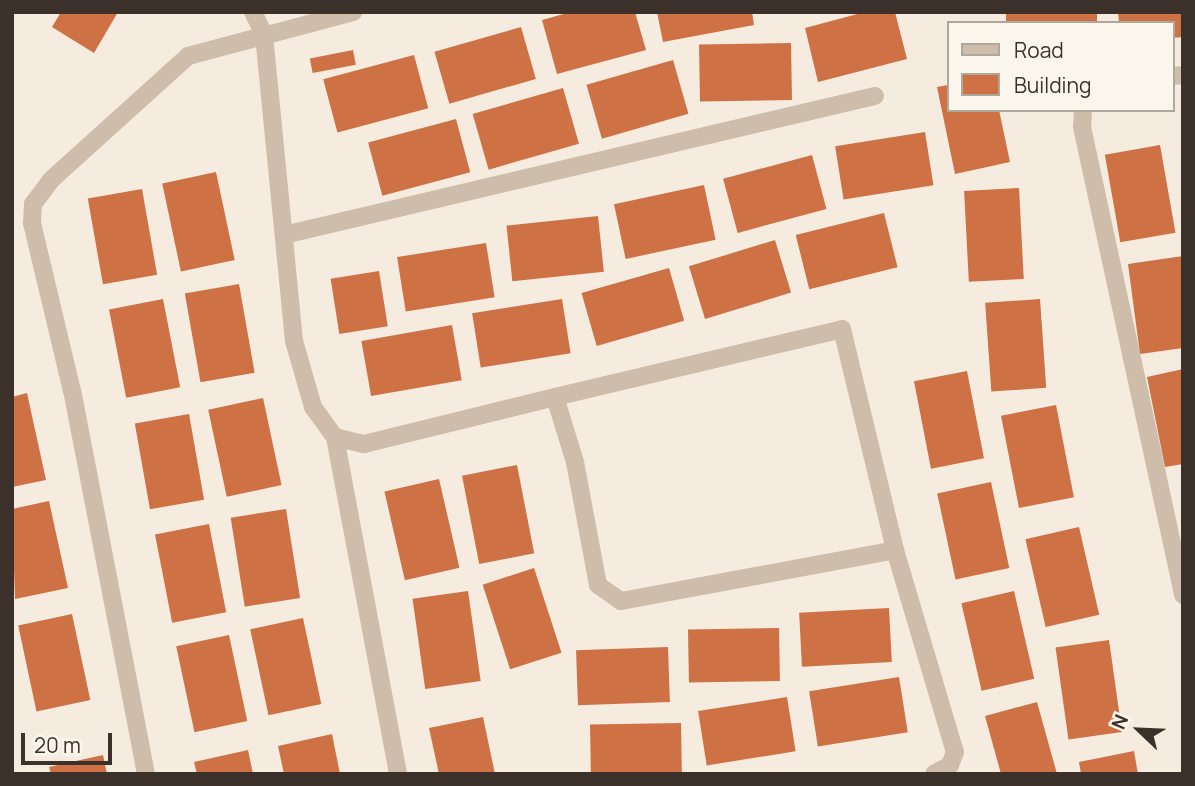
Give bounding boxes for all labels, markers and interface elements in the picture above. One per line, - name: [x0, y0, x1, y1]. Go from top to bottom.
- legend: [946, 21, 1174, 112]
- text: Road: [1014, 36, 1064, 64]
- text: Building: [1014, 71, 1091, 99]
- north arrow: [1104, 695, 1174, 765]
- text: N: [1105, 710, 1134, 733]
- scale bar: [24, 720, 116, 764]
- text: 20 m: [34, 731, 81, 759]

